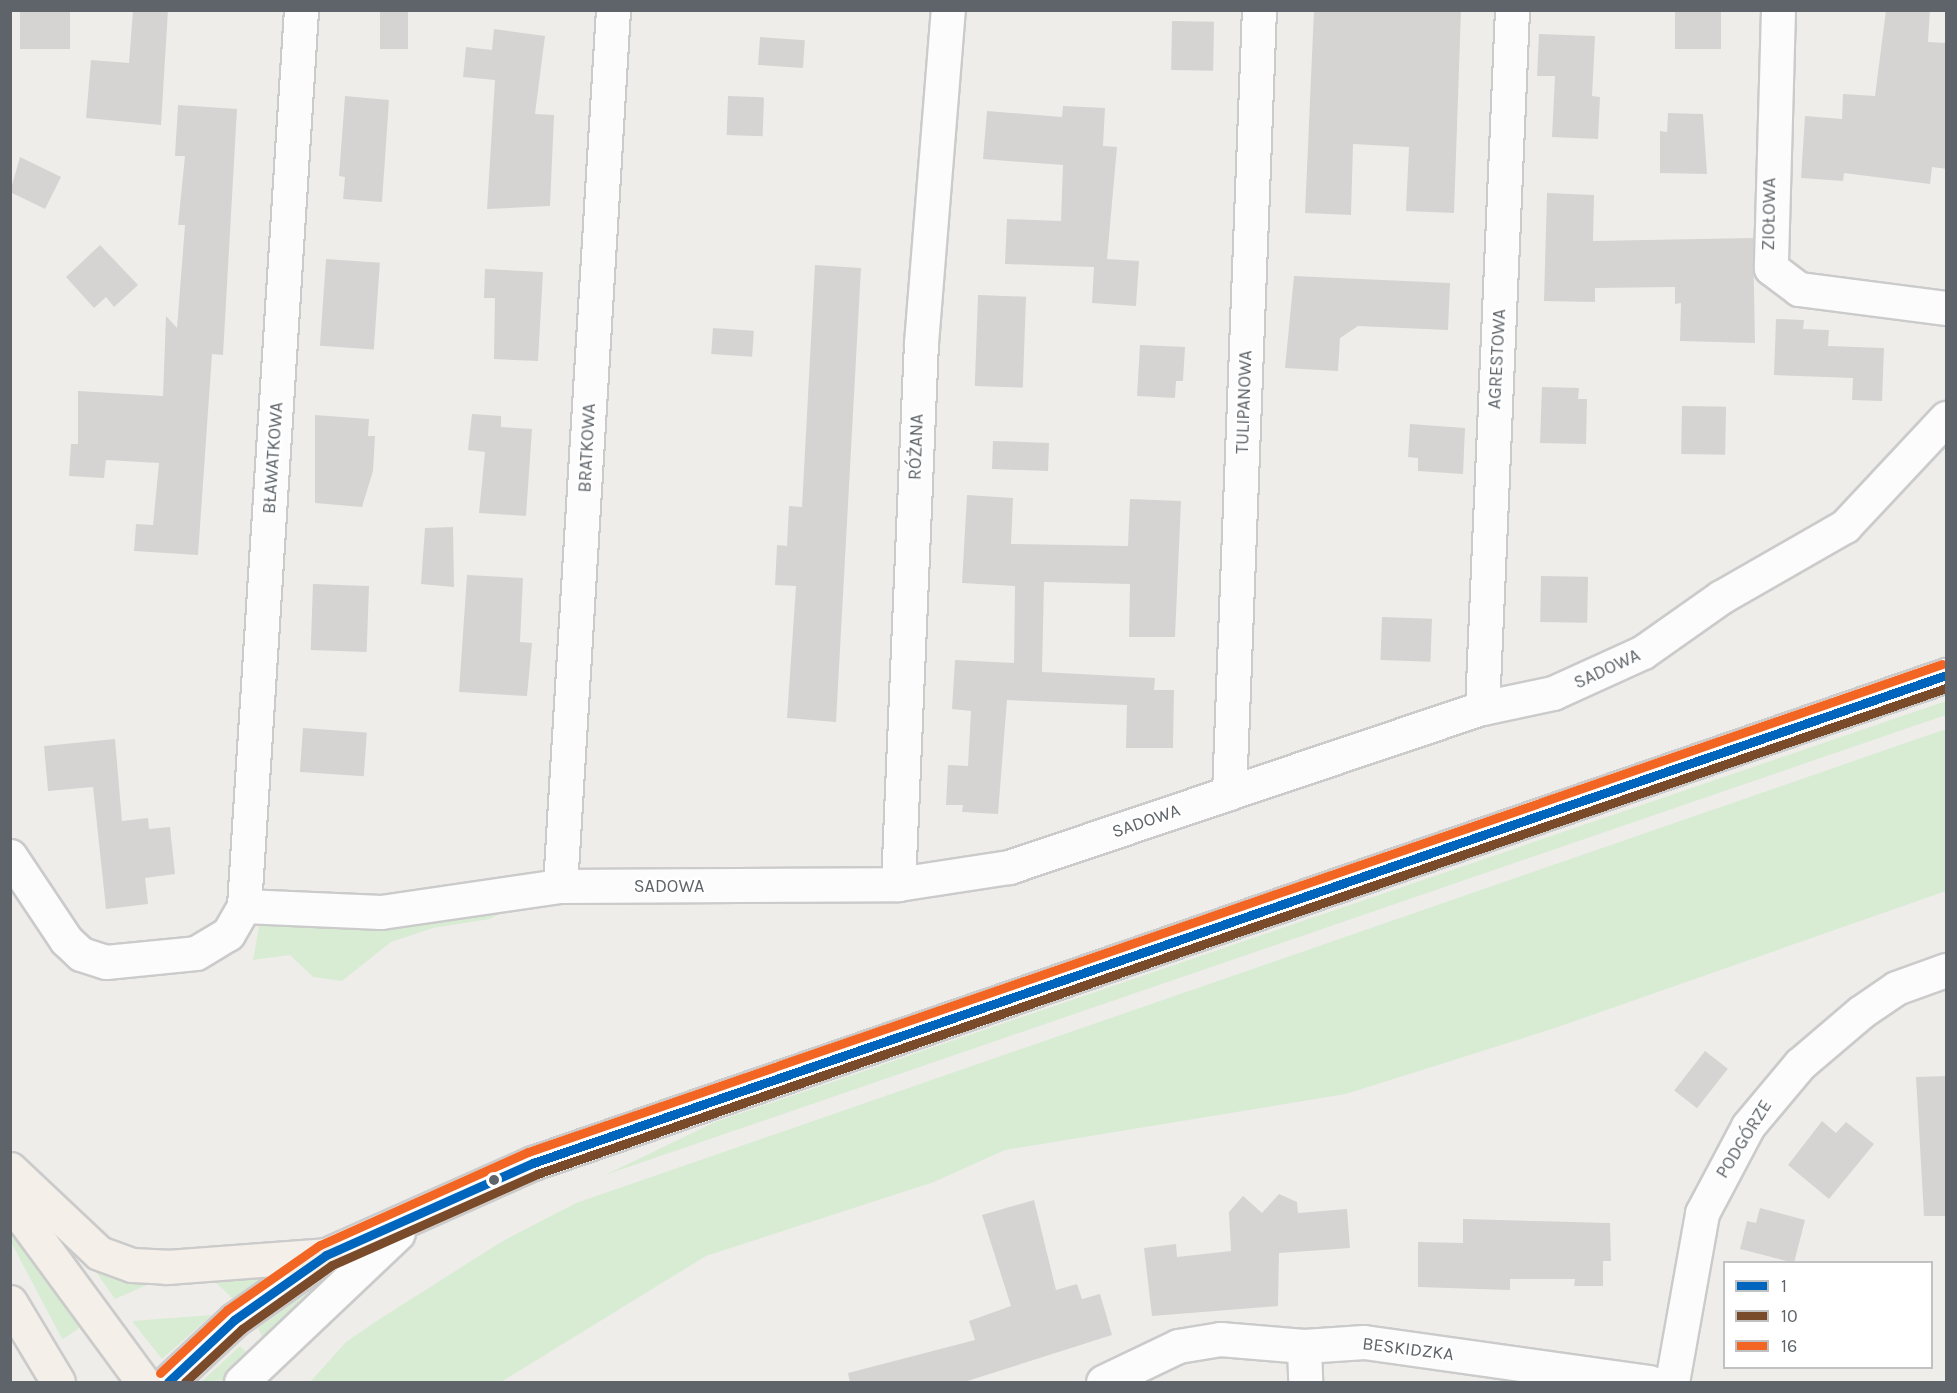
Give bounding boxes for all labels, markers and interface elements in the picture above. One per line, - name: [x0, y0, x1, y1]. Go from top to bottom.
- street label: ZIOŁOWA: [1758, 177, 1780, 251]
- street label: AGRESTOWA: [1484, 308, 1510, 410]
- street label: TULIPANOWA: [1231, 350, 1257, 454]
- street label: BŁAWATKOWA: [258, 401, 288, 515]
- street label: BRATKOWA: [574, 403, 600, 493]
- street label: RÓŻANA: [904, 414, 928, 480]
- street label: SADOWA: [1570, 644, 1644, 694]
- street label: SADOWA: [1109, 799, 1183, 843]
- street label: SADOWA: [634, 875, 704, 897]
- street label: PODGÓRZE: [1711, 1096, 1777, 1182]
- unlabelled marker: [488, 1174, 500, 1186]
- legend: [1723, 1261, 1933, 1369]
- text: 1: [1781, 1275, 1787, 1297]
- text: 10: [1781, 1305, 1798, 1327]
- street label: BESKIDZKA: [1361, 1333, 1455, 1365]
- text: 16: [1781, 1335, 1797, 1357]

